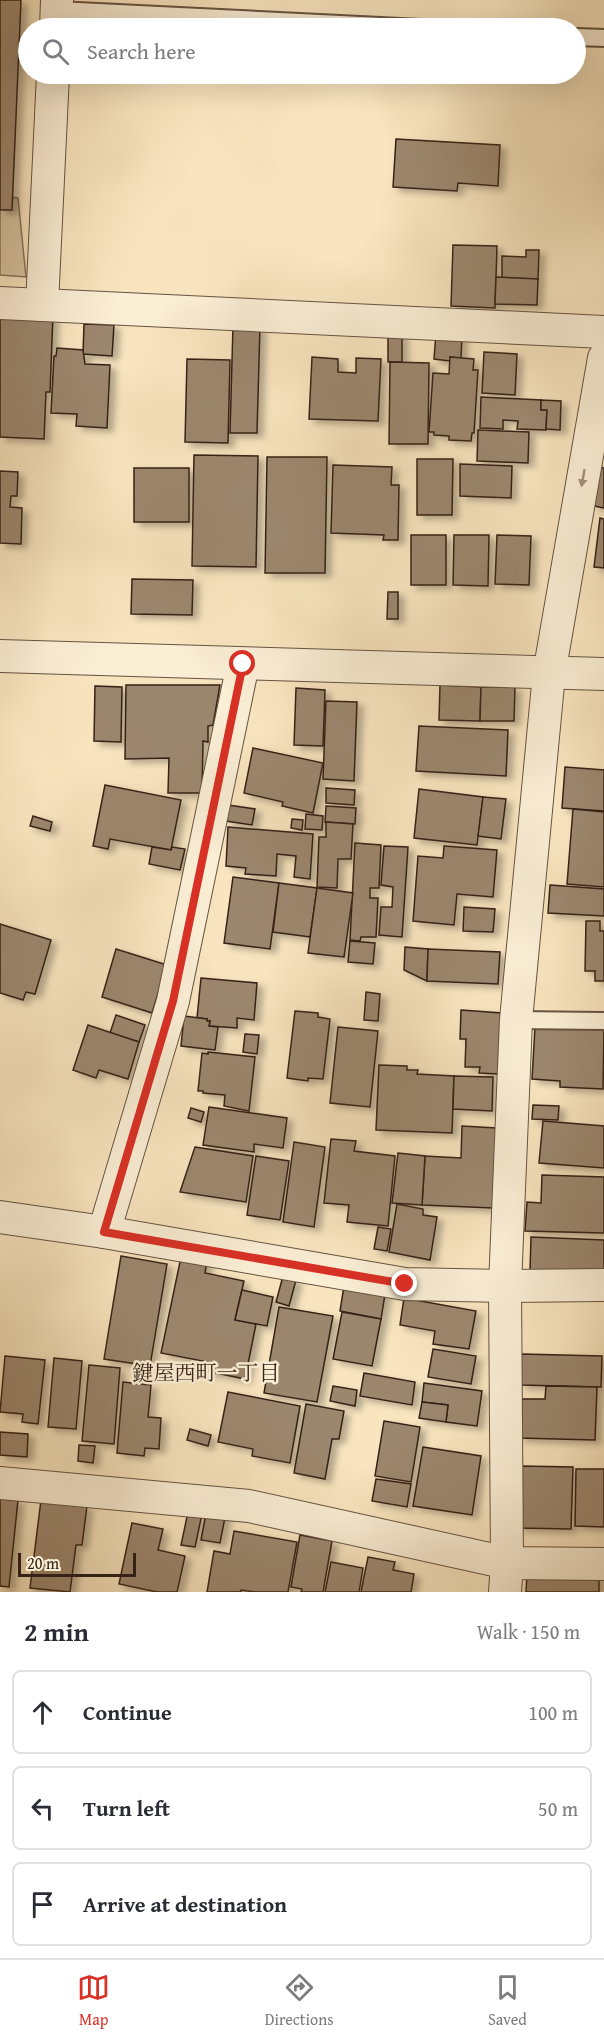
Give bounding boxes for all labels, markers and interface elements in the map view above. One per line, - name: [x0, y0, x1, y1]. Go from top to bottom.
- search box: [18, 18, 586, 84]
- icon: search: [39, 35, 72, 68]
- text: Search here: [87, 35, 196, 67]
- one-way arrow: [578, 468, 587, 487]
- route start: [229, 650, 255, 676]
- route end: [391, 1270, 417, 1296]
- district label: 鍵屋西町一丁目: [133, 1357, 280, 1388]
- scale bar: [18, 1550, 136, 1578]
- text: 20 m: [27, 1551, 59, 1575]
- text: 2 min: [24, 1612, 89, 1651]
- text: Walk · 150 m: [477, 1617, 580, 1646]
- icon: ahead: [26, 1696, 59, 1729]
- text: Continue: [83, 1696, 172, 1728]
- text: 100 m: [528, 1698, 578, 1727]
- icon: left: [26, 1792, 59, 1825]
- text: Turn left: [83, 1792, 170, 1824]
- text: 50 m: [538, 1794, 578, 1823]
- icon: arrive: [26, 1888, 59, 1921]
- text: Arrive at destination: [83, 1888, 287, 1920]
- tab: Map: [77, 1971, 110, 2031]
- tab: Directions: [265, 1971, 334, 2031]
- tab: Saved: [488, 1971, 527, 2031]

